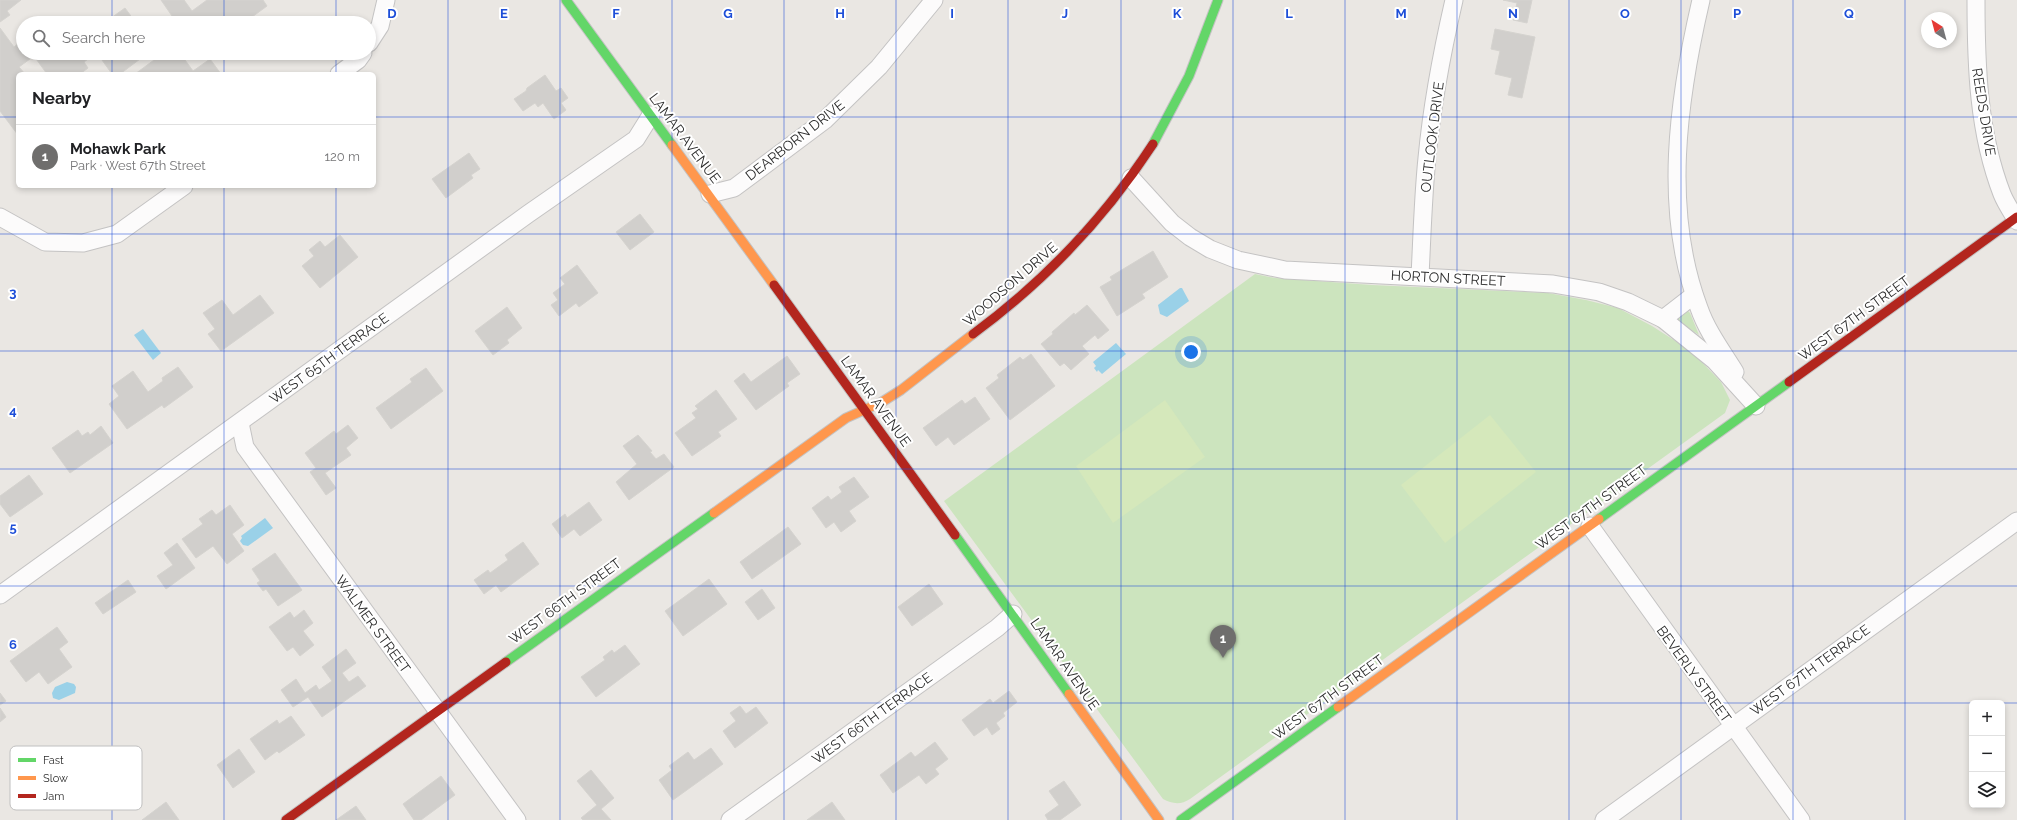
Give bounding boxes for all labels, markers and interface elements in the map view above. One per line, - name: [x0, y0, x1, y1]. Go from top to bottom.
- text: D: [387, 6, 397, 21]
- text: E: [500, 6, 508, 21]
- text: F: [612, 6, 620, 21]
- text: G: [723, 6, 733, 21]
- text: H: [835, 6, 845, 21]
- text: I: [950, 6, 954, 21]
- text: J: [1062, 6, 1068, 21]
- text: K: [1173, 6, 1182, 21]
- text: L: [1285, 6, 1293, 21]
- text: M: [1395, 6, 1407, 21]
- text: N: [1508, 6, 1518, 21]
- text: O: [1620, 6, 1630, 21]
- text: P: [1733, 6, 1741, 21]
- text: Q: [1844, 6, 1854, 21]
- north arrow: [1921, 12, 1957, 48]
- search box: [16, 16, 376, 60]
- icon: search: [30, 27, 52, 49]
- text: Search here: [62, 29, 145, 47]
- street label: REEDS DRIVE: [1969, 67, 1999, 157]
- street label: OUTLOOK DRIVE: [1417, 81, 1447, 193]
- text: Nearby: [32, 88, 91, 108]
- street label: LAMAR AVENUE: [646, 90, 724, 186]
- street label: DEARBORN DRIVE: [742, 96, 848, 184]
- text: Mohawk Park: [70, 140, 166, 158]
- text: 1: [42, 149, 48, 164]
- text: 120 m: [324, 149, 360, 164]
- text: Park · West 67th Street: [70, 158, 206, 173]
- street label: WOODSON DRIVE: [960, 239, 1060, 329]
- street label: HORTON STREET: [1390, 267, 1506, 289]
- street label: WEST 67TH STREET: [1795, 272, 1913, 364]
- text: 3: [9, 285, 17, 300]
- street label: WEST 65TH TERRACE: [266, 309, 392, 407]
- your location: [1181, 342, 1201, 362]
- street label: LAMAR AVENUE: [838, 353, 914, 449]
- text: 4: [9, 403, 17, 418]
- street label: WEST 67TH STREET: [1532, 461, 1650, 553]
- text: 5: [9, 520, 17, 535]
- street label: WEST 66TH STREET: [506, 555, 624, 647]
- street label: WALMER STREET: [332, 572, 414, 676]
- street label: LAMAR AVENUE: [1027, 615, 1103, 713]
- street label: WEST 67TH TERRACE: [1747, 621, 1873, 719]
- street label: BEVERLY STREET: [1654, 623, 1735, 726]
- pin: 1: [1210, 625, 1236, 658]
- text: 6: [9, 637, 17, 652]
- street label: WEST 67TH STREET: [1269, 651, 1387, 743]
- street label: WEST 66TH TERRACE: [809, 669, 935, 767]
- map controls: [1969, 700, 2005, 808]
- button: +: [1969, 700, 2005, 736]
- button: −: [1969, 736, 2005, 772]
- legend: [10, 746, 142, 810]
- text: Fast: [43, 754, 64, 767]
- text: Slow: [43, 772, 68, 785]
- button: layers: [1969, 772, 2005, 808]
- text: Jam: [43, 790, 64, 803]

